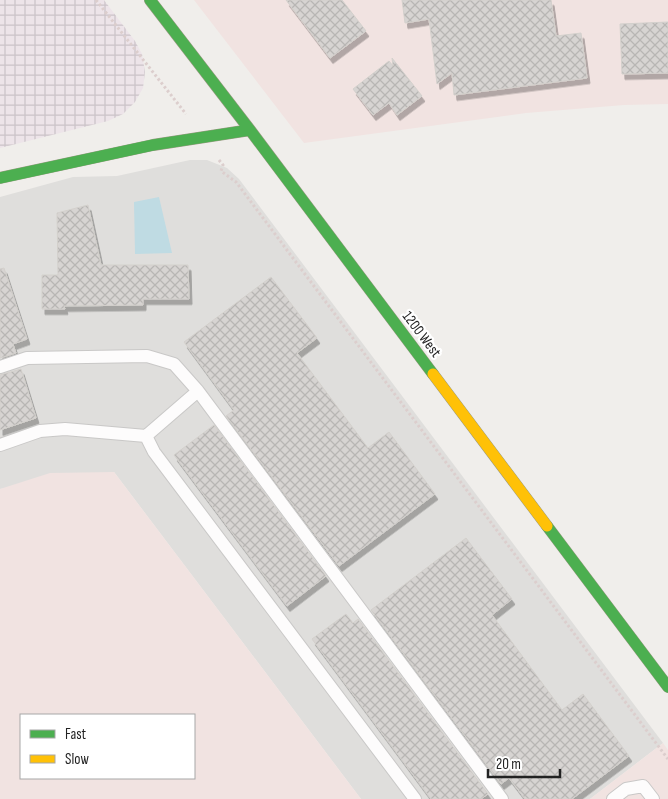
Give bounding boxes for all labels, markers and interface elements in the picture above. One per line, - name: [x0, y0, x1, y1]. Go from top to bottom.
- street label: 1200 West: [398, 307, 445, 361]
- legend: [20, 714, 195, 779]
- text: Fast: [65, 725, 87, 744]
- scale bar: [488, 746, 560, 778]
- text: Slow: [65, 750, 89, 769]
- text: 20 m: [496, 755, 521, 774]

